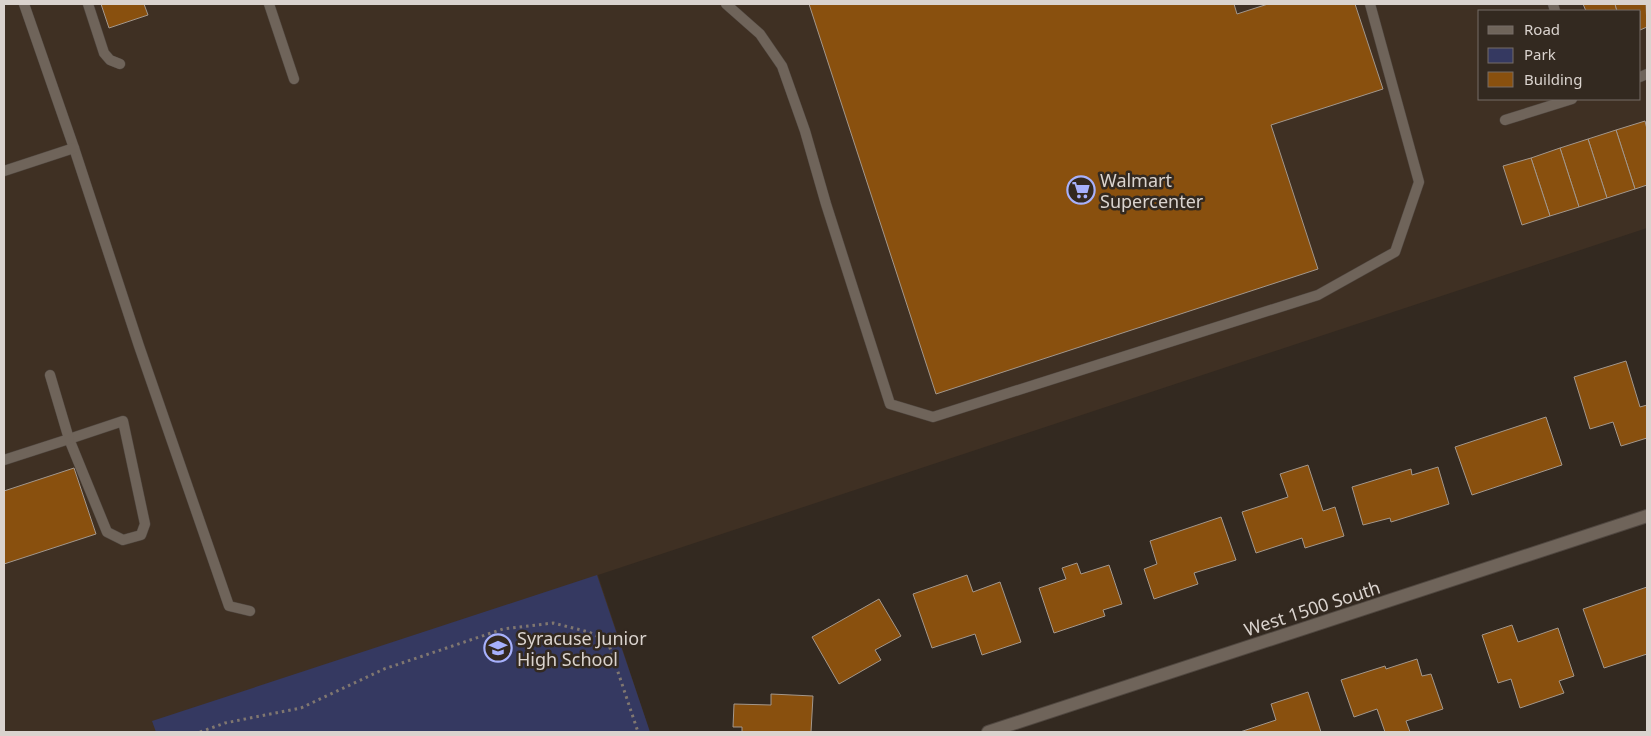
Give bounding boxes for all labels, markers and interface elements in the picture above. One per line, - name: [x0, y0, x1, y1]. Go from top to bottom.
- legend: [1478, 10, 1641, 100]
- text: Road: [1524, 19, 1560, 39]
- text: Park: [1524, 44, 1556, 64]
- text: Building: [1524, 69, 1582, 89]
- place label: Walmart Supercenter: [1100, 168, 1204, 213]
- supermarket icon: Walmart Supercenter: [1066, 175, 1096, 205]
- street label: West 1500 South: [1241, 575, 1383, 641]
- place label: Syracuse Junior High School: [517, 626, 647, 671]
- school or university icon: Syracuse Junior High School: [483, 633, 513, 663]

